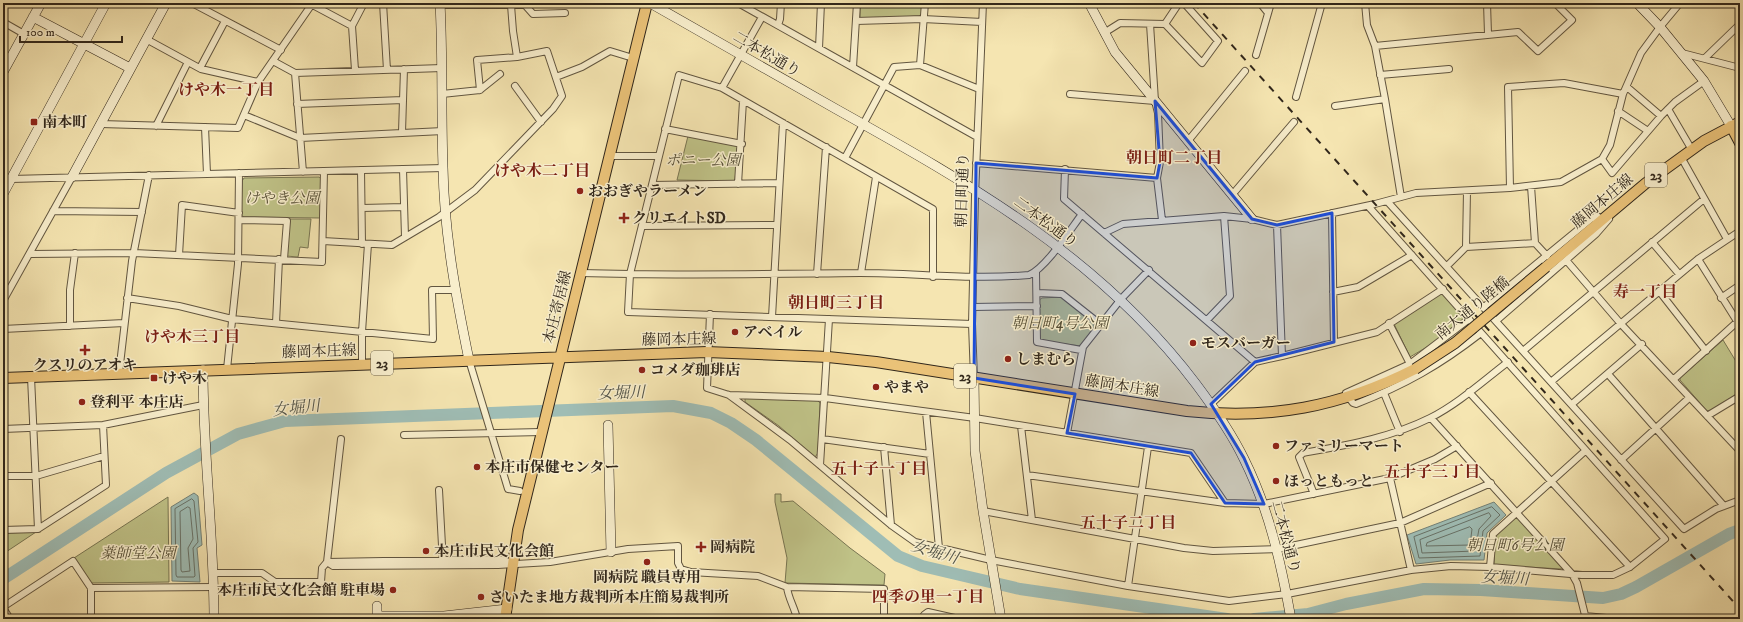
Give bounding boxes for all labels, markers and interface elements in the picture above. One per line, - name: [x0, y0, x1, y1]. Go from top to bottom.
- scale bar: [20, 18, 122, 44]
- text: 100 m: [26, 25, 55, 40]
- street label: 二本松通り: [730, 27, 804, 81]
- district label: けや木一丁目: [178, 80, 274, 100]
- place label: 南本町: [42, 113, 87, 132]
- marker: 南本町: [29, 117, 39, 127]
- district label: 朝日町二丁目: [1126, 148, 1222, 168]
- park label: ポニー公園: [665, 151, 743, 170]
- street label: 朝日町通り: [952, 152, 973, 228]
- district label: けや木二丁目: [494, 161, 590, 181]
- road number: 23: [1645, 163, 1667, 187]
- street label: 藤岡本庄線: [1567, 170, 1637, 233]
- place label: おおぎやラーメン: [588, 182, 707, 201]
- marker: おおぎやラーメン: [575, 186, 585, 196]
- park label: けやき公園: [244, 189, 322, 208]
- street label: 二本松通り: [1010, 193, 1082, 252]
- place label: クリエイトSD: [632, 209, 726, 228]
- marker: クリエイトSD: [619, 213, 629, 223]
- street label: 本庄寄居線: [539, 268, 576, 346]
- street label: 南大通り陸橋: [1431, 273, 1513, 344]
- district label: 寿一丁目: [1613, 282, 1677, 302]
- district label: 朝日町三丁目: [788, 293, 884, 313]
- park label: 朝日町4号公園: [1011, 314, 1112, 333]
- place label: アベイル: [743, 323, 802, 342]
- district label: けや木三丁目: [144, 327, 240, 347]
- marker: アベイル: [730, 327, 740, 337]
- street label: 藤岡本庄線: [641, 329, 717, 350]
- place label: モスバーガー: [1201, 334, 1291, 353]
- marker: モスバーガー: [1188, 338, 1198, 348]
- street label: 藤岡本庄線: [281, 341, 357, 362]
- marker: クスリのアオキ: [80, 345, 90, 355]
- place label: しまむら: [1016, 350, 1076, 369]
- road number: 23: [371, 351, 393, 375]
- marker: しまむら: [1003, 354, 1013, 364]
- place label: クスリのアオキ: [33, 356, 137, 375]
- place label: コメダ珈琲店: [650, 361, 740, 380]
- road number: 23: [954, 364, 976, 388]
- marker: コメダ珈琲店: [637, 365, 647, 375]
- place label: けや木: [162, 369, 207, 388]
- street label: 藤岡本庄線: [1083, 371, 1160, 402]
- marker: けや木: [149, 373, 159, 383]
- place label: やまや: [884, 378, 929, 397]
- water label: 女堀川: [597, 382, 647, 404]
- marker: やまや: [871, 382, 881, 392]
- place label: 登利平 本庄店: [90, 393, 183, 412]
- water label: 女堀川: [271, 395, 323, 420]
- marker: 登利平 本庄店: [77, 397, 87, 407]
- place label: ファミリーマート: [1284, 437, 1404, 456]
- marker: ファミリーマート: [1271, 441, 1281, 451]
- place label: 本庄市保健センター: [485, 458, 619, 477]
- district label: 五十子一丁目: [831, 459, 927, 479]
- marker: 本庄市保健センター: [472, 462, 482, 472]
- district label: 五十子三丁目: [1384, 462, 1480, 482]
- place label: ほっともっと: [1284, 472, 1374, 491]
- marker: ほっともっと: [1271, 476, 1281, 486]
- street label: 二本松通り: [1267, 498, 1304, 576]
- district label: 五十子二丁目: [1080, 513, 1176, 533]
- water label: 女堀川: [909, 535, 962, 569]
- park label: 朝日町6号公園: [1466, 536, 1567, 555]
- place label: 岡病院: [710, 538, 755, 557]
- marker: 岡病院: [695, 541, 707, 553]
- place label: 本庄市民文化会館: [434, 542, 554, 561]
- park label: 薬師堂公園: [100, 544, 178, 563]
- marker: 本庄市民文化会館: [421, 546, 431, 556]
- marker: 岡病院 職員専用: [642, 557, 652, 567]
- water label: 女堀川: [1480, 567, 1531, 589]
- place label: 岡病院 職員専用: [593, 568, 701, 587]
- place label: 本庄市民文化会館 駐車場: [217, 581, 385, 600]
- marker: 本庄市民文化会館 駐車場: [388, 585, 398, 595]
- district label: 四季の里一丁目: [872, 587, 984, 607]
- place label: さいたま地方裁判所本庄簡易裁判所: [489, 588, 729, 607]
- marker: さいたま地方裁判所本庄簡易裁判所: [476, 592, 486, 602]

